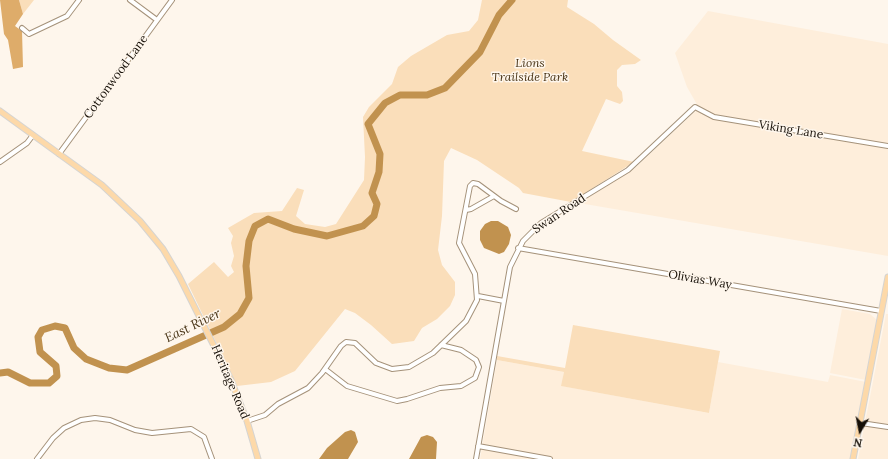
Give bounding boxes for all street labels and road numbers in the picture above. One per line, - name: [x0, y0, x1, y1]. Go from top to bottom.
- street label: Cottonwood Lane: [81, 32, 151, 122]
- street label: Viking Lane: [758, 118, 824, 142]
- street label: Swan Road: [530, 191, 588, 237]
- street label: Olivias Way: [667, 267, 733, 293]
- street label: Heritage Road: [208, 343, 252, 421]

